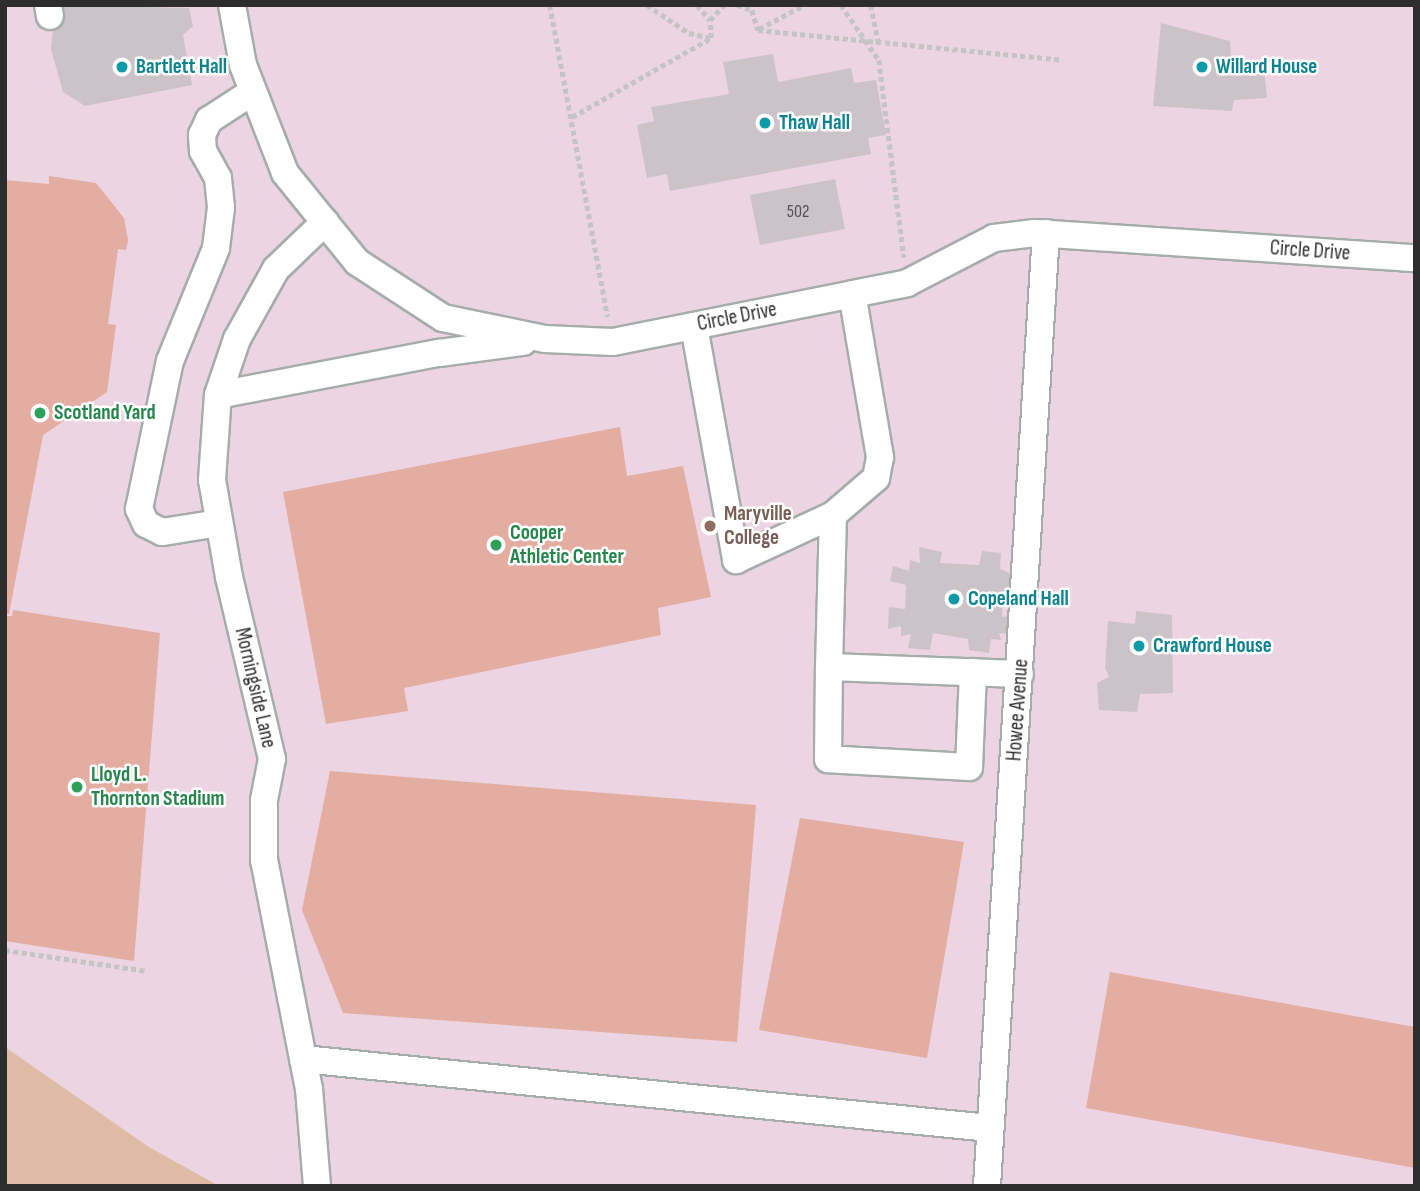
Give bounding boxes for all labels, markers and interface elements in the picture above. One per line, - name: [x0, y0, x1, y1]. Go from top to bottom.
- place label: Bartlett Hall: [136, 54, 227, 80]
- place label: Willard House: [1216, 54, 1317, 80]
- marker: Bartlett Hall: [114, 59, 130, 75]
- marker: Willard House: [1194, 59, 1210, 75]
- place label: Thaw Hall: [779, 110, 850, 136]
- marker: Thaw Hall: [757, 115, 773, 131]
- house number: 502: [787, 201, 809, 223]
- street label: Circle Drive: [1269, 236, 1351, 266]
- street label: Circle Drive: [695, 297, 779, 337]
- place label: Scotland Yard: [54, 400, 156, 426]
- marker: Scotland Yard: [32, 405, 48, 421]
- place label: Maryville College: [724, 501, 792, 551]
- marker: Maryville College: [702, 518, 718, 534]
- place label: Cooper Athletic Center: [510, 520, 624, 570]
- marker: Cooper Athletic Center: [488, 537, 504, 553]
- place label: Copeland Hall: [968, 586, 1069, 612]
- marker: Copeland Hall: [946, 591, 962, 607]
- street label: Morningside Lane: [229, 625, 281, 751]
- place label: Crawford House: [1153, 633, 1272, 659]
- marker: Crawford House: [1131, 638, 1147, 654]
- street label: Howee Avenue: [1002, 658, 1034, 762]
- place label: Lloyd L. Thornton Stadium: [91, 762, 225, 812]
- marker: Lloyd L. Thornton Stadium: [69, 779, 85, 795]

